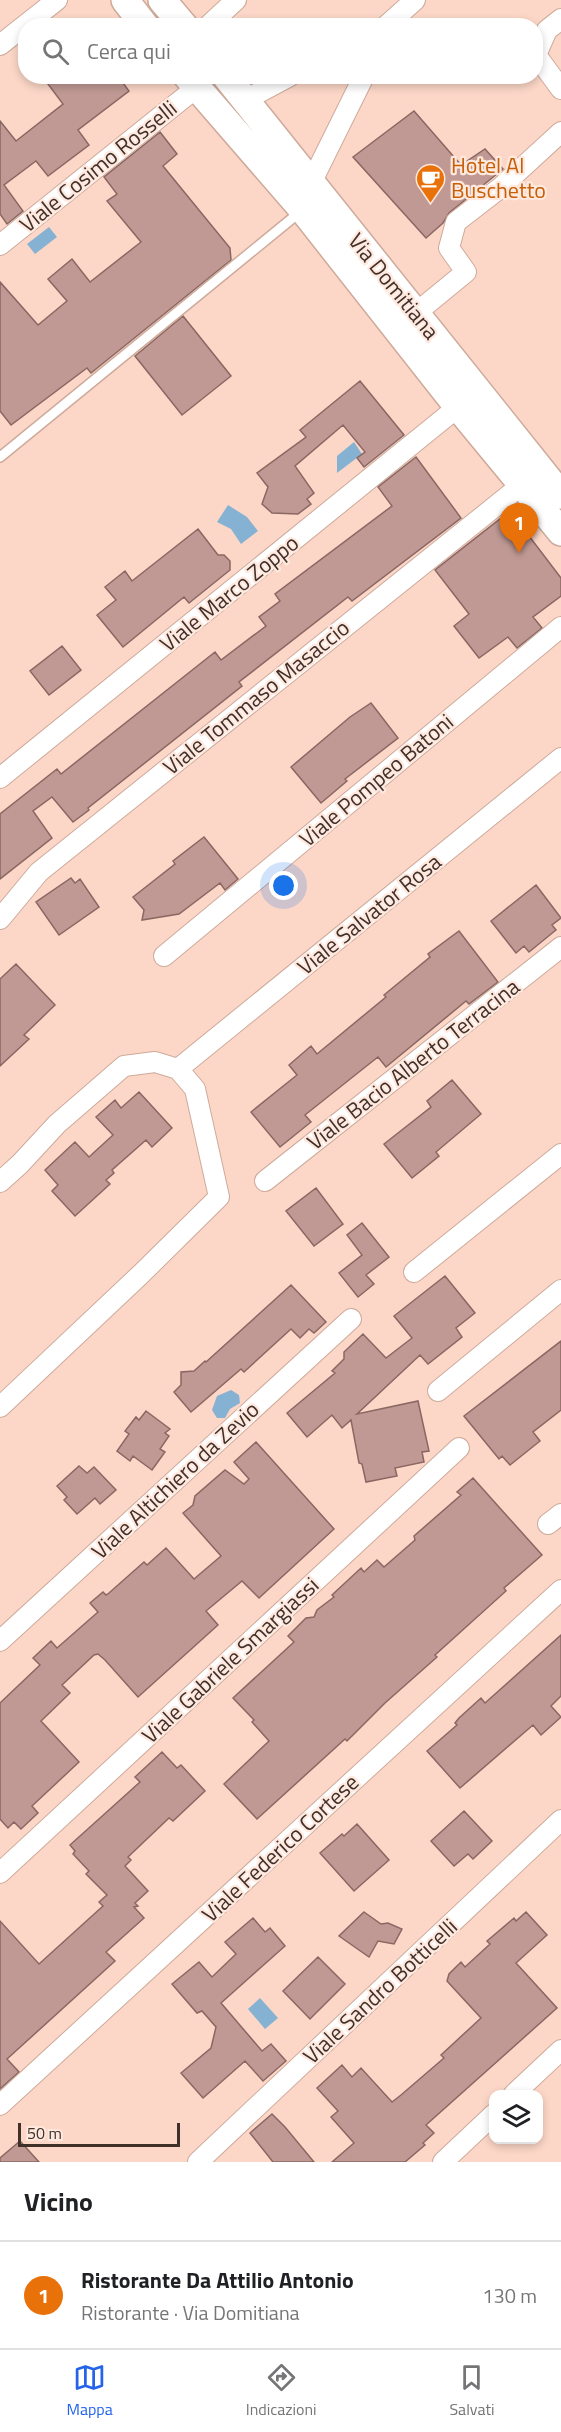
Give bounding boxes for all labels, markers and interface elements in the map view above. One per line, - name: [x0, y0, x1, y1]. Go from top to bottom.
- search box: [18, 18, 543, 84]
- text: Cerca qui: [87, 34, 171, 68]
- icon: search: [39, 35, 72, 68]
- street label: Viale Cosimo Rosselli: [12, 92, 184, 240]
- place label: Hotel Al Buschetto: [451, 148, 546, 207]
- cafe icon: Hotel Al Buschetto: [414, 162, 446, 204]
- street label: Via Domitiana: [340, 225, 448, 347]
- pin: 1: [500, 504, 538, 553]
- street label: Viale Marco Zoppo: [152, 526, 306, 660]
- street label: Viale Tommaso Masaccio: [155, 611, 357, 783]
- street label: Viale Pompeo Batoni: [291, 705, 461, 855]
- street label: Viale Salvator Rosa: [289, 845, 449, 983]
- your location: [269, 871, 298, 900]
- street label: Viale Bacio Alberto Terracina: [299, 970, 527, 1158]
- street label: Viale Altichiero da Zevio: [83, 1393, 267, 1567]
- street label: Viale Gabriele Smargiassi: [134, 1569, 326, 1751]
- street label: Viale Federico Cortese: [194, 1766, 366, 1930]
- street label: Viale Sandro Botticelli: [295, 1910, 465, 2072]
- map controls: [489, 2090, 543, 2144]
- button: layers: [489, 2090, 543, 2144]
- scale bar: [18, 2120, 180, 2148]
- text: 50 m: [27, 2121, 62, 2145]
- text: Vicino: [24, 2182, 93, 2221]
- text: Ristorante Da Attilio Antonio: [81, 2263, 354, 2297]
- text: 1: [38, 2280, 49, 2311]
- text: 130 m: [482, 2280, 537, 2311]
- text: Ristorante · Via Domitiana: [81, 2297, 300, 2328]
- tab: Mappa: [66, 2361, 113, 2421]
- tab: Indicazioni: [246, 2361, 317, 2421]
- tab: Salvati: [449, 2361, 495, 2421]

